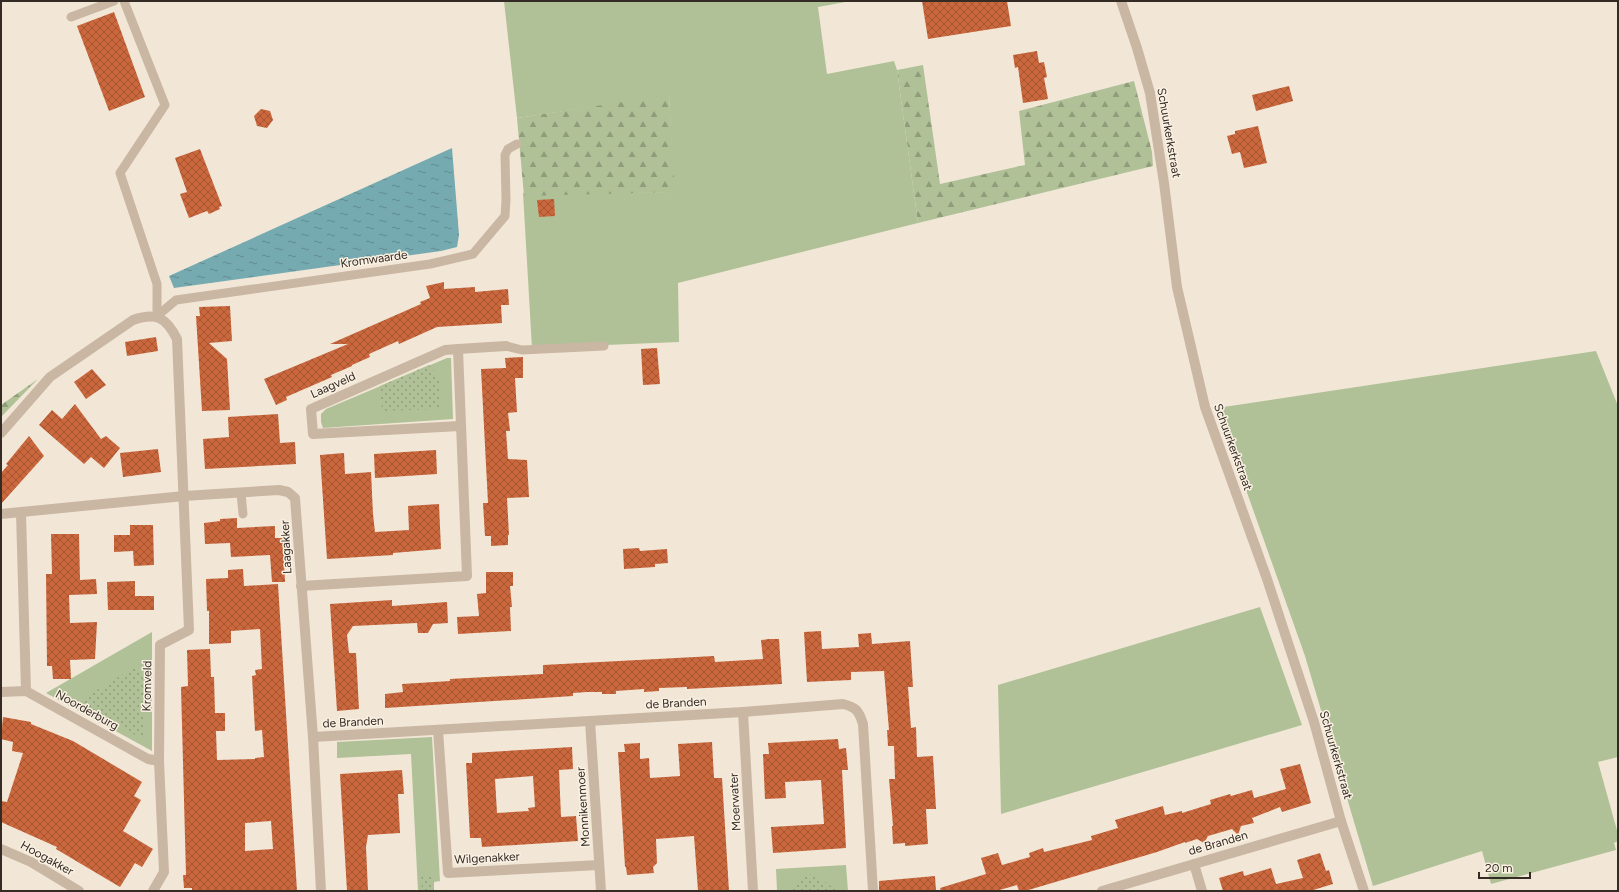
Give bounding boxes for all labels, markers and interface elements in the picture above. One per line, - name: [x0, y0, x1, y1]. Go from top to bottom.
- street label: Schuurkerkstraat: [1154, 87, 1184, 180]
- street label: Kromwaarde: [340, 247, 409, 271]
- street label: Laagveld: [308, 369, 358, 401]
- street label: Schuurkerkstraat: [1211, 402, 1255, 493]
- street label: Laagakker: [278, 520, 294, 574]
- street label: Kromveld: [140, 660, 154, 712]
- street label: Noorderburg: [53, 687, 121, 733]
- street label: de Branden: [645, 694, 707, 712]
- street label: Schuurkerkstraat: [1317, 709, 1355, 801]
- street label: de Branden: [322, 713, 384, 731]
- street label: Monnikenmoer: [573, 767, 593, 847]
- street label: Moerwater: [726, 773, 744, 831]
- street label: de Branden: [1187, 828, 1250, 858]
- street label: Hoogakker: [18, 838, 76, 878]
- street label: Wilgenakker: [454, 849, 520, 867]
- scale bar: [1479, 854, 1530, 880]
- text: 20 m: [1485, 861, 1513, 875]

